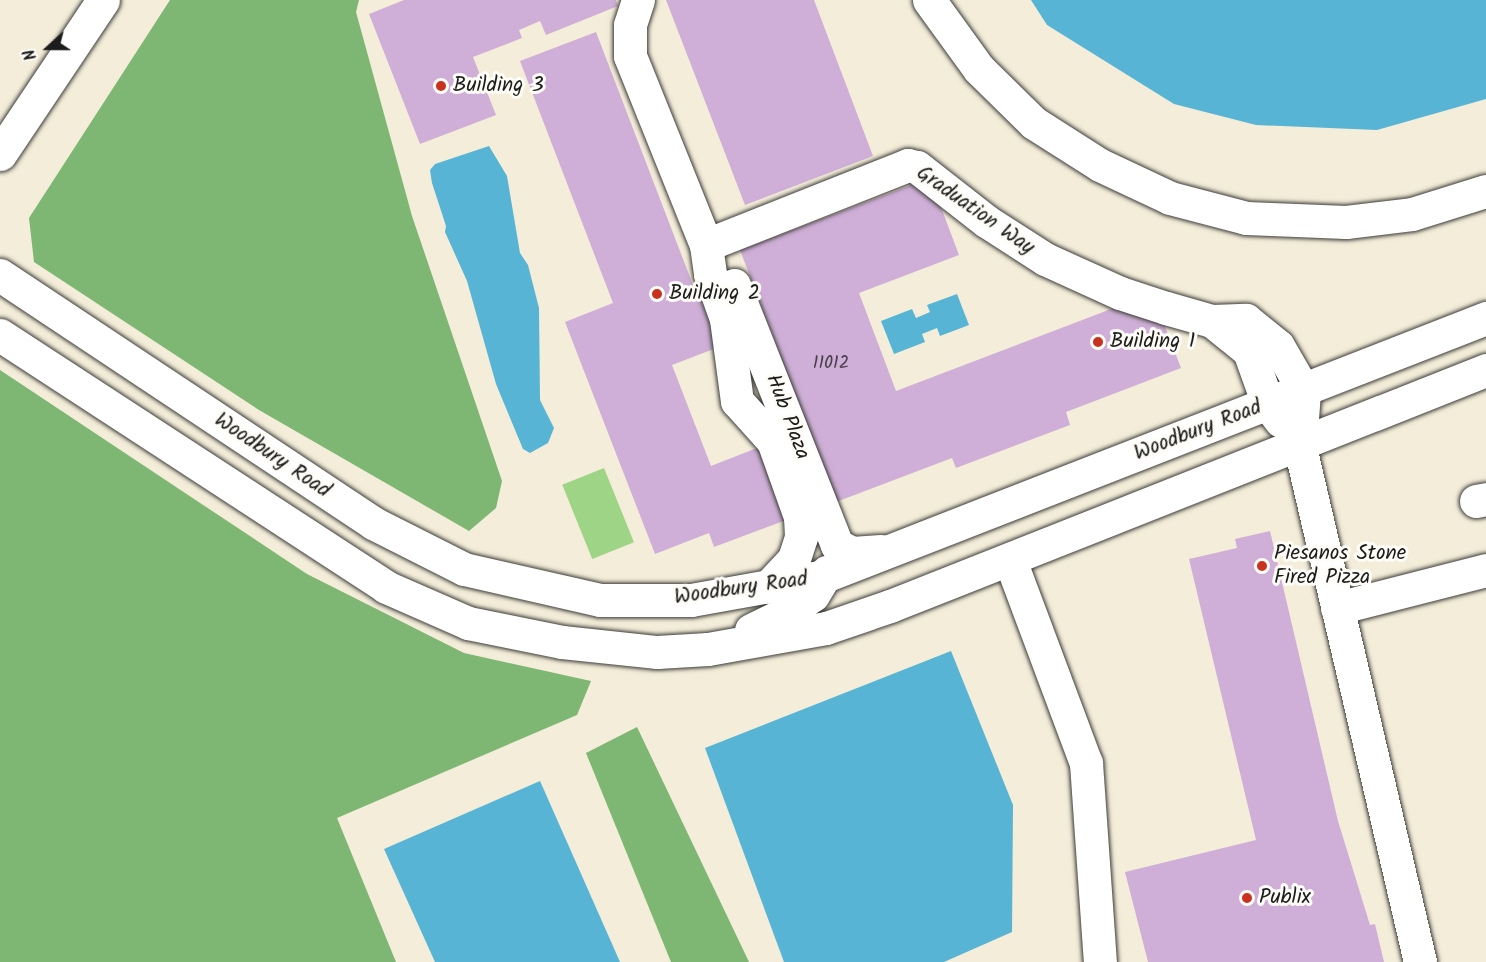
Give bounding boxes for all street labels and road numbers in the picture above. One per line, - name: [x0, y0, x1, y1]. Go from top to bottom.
- street label: Graduation Way: [911, 161, 1039, 261]
- street label: Hub Plaza: [759, 371, 815, 463]
- street label: Woodbury Road: [1131, 395, 1265, 467]
- street label: Woodbury Road: [209, 408, 335, 504]
- street label: Woodbury Road: [673, 567, 809, 611]

